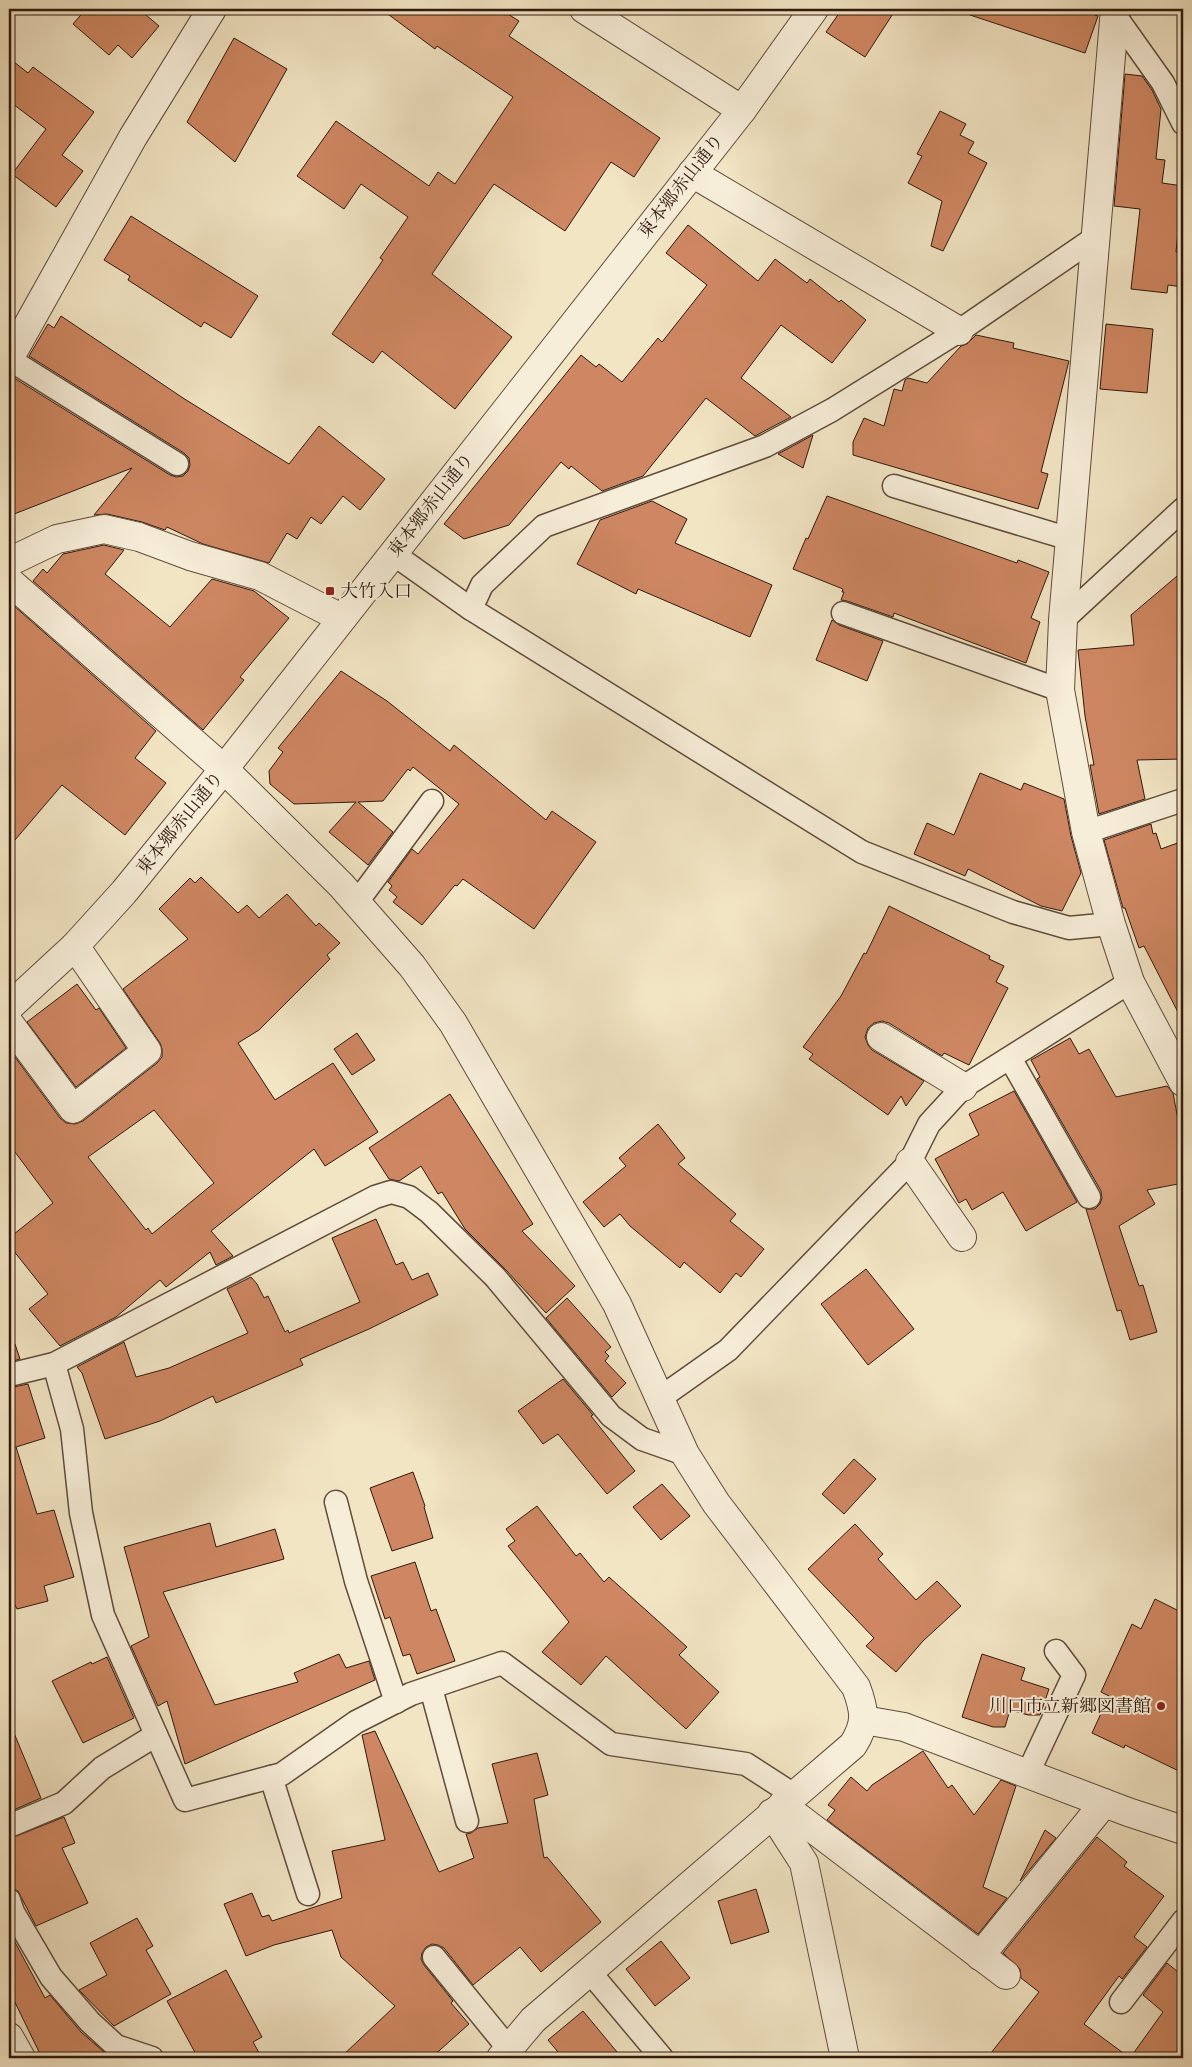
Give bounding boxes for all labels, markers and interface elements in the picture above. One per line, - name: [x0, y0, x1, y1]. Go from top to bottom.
- street label: 東本郷赤山通り: [632, 129, 730, 243]
- street label: 東本郷赤山通り: [382, 448, 480, 562]
- place label: 大竹入口: [340, 579, 412, 604]
- marker: 大竹入口: [324, 585, 336, 597]
- street label: 東本郷赤山通り: [131, 766, 229, 880]
- place label: 川口市立新郷図書館: [989, 1694, 1151, 1719]
- marker: 川口市立新郷図書館: [1155, 1700, 1167, 1712]

